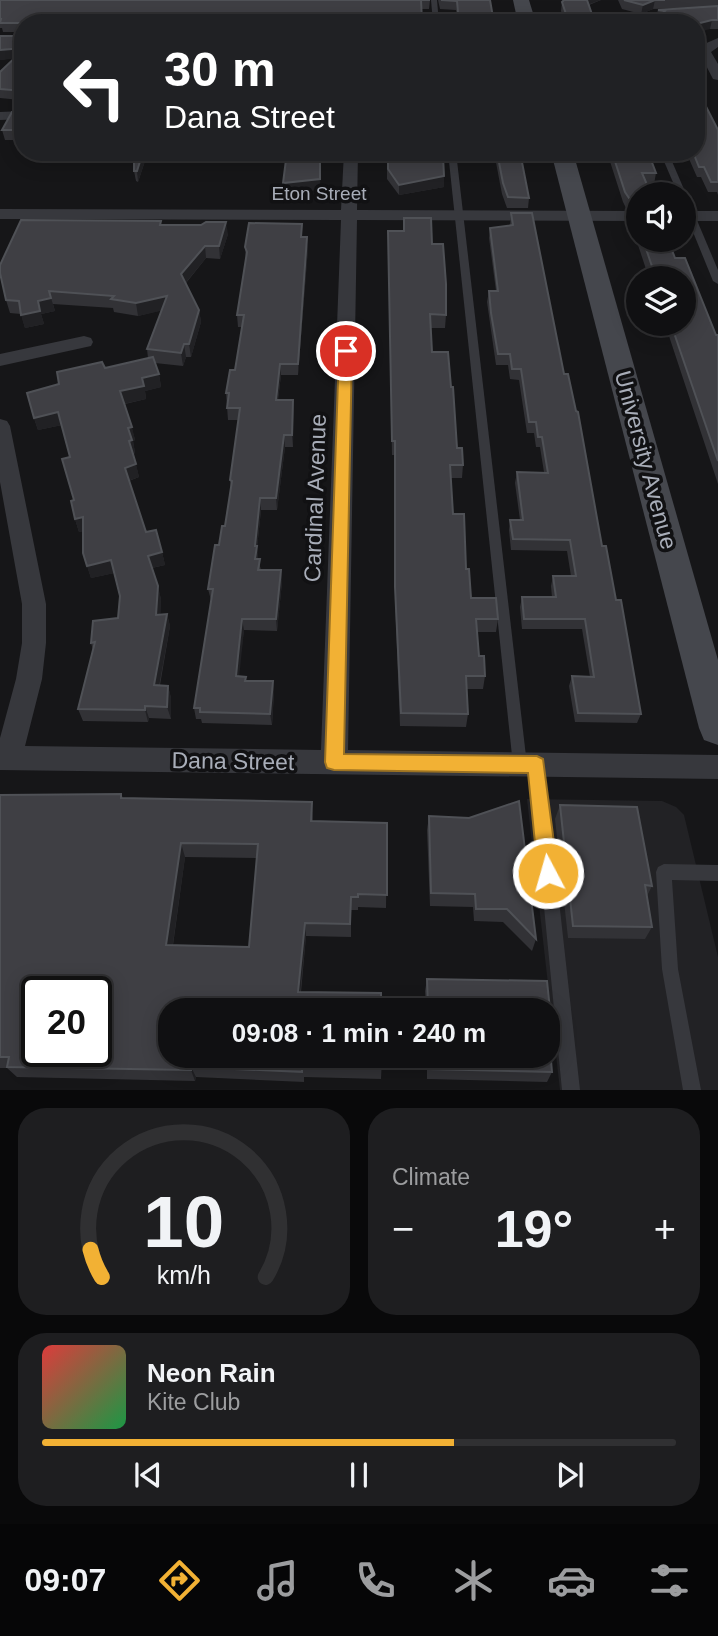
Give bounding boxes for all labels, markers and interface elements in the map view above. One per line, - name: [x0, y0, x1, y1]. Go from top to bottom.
- icon: left: [49, 42, 140, 133]
- text: 30 m: [164, 42, 276, 96]
- text: Dana Street: [164, 99, 335, 135]
- map controls: [626, 182, 696, 336]
- button: sound: [626, 182, 696, 252]
- street label: Eton Street: [271, 183, 367, 204]
- button: layers: [626, 266, 696, 336]
- pin: [316, 321, 376, 381]
- icon: arrive: [327, 332, 365, 370]
- street label: University Avenue: [610, 368, 682, 552]
- street label: Cardinal Avenue: [299, 413, 331, 583]
- street label: Dana Street: [171, 747, 295, 775]
- position arrow: [511, 836, 585, 910]
- speed limit sign: 20: [21, 976, 112, 1067]
- text: 09:08 · 1 min · 240 m: [232, 1018, 486, 1048]
- text: Climate: [392, 1164, 470, 1190]
- text: 10: [144, 1182, 224, 1263]
- text: 19°: [495, 1200, 573, 1258]
- text: −: [392, 1208, 414, 1250]
- text: +: [654, 1208, 676, 1250]
- text: km/h: [157, 1261, 211, 1289]
- text: Neon Rain: [147, 1358, 276, 1388]
- text: Kite Club: [147, 1389, 240, 1415]
- icon: previous: [129, 1456, 167, 1494]
- icon: pause: [340, 1456, 378, 1494]
- icon: next: [551, 1456, 589, 1494]
- icon: directions: [155, 1556, 204, 1605]
- icon: music: [253, 1556, 302, 1605]
- icon: phone: [351, 1556, 400, 1605]
- icon: climate: [449, 1556, 498, 1605]
- icon: car: [547, 1556, 596, 1605]
- icon: filters: [645, 1556, 694, 1605]
- text: 09:07: [24, 1562, 106, 1598]

